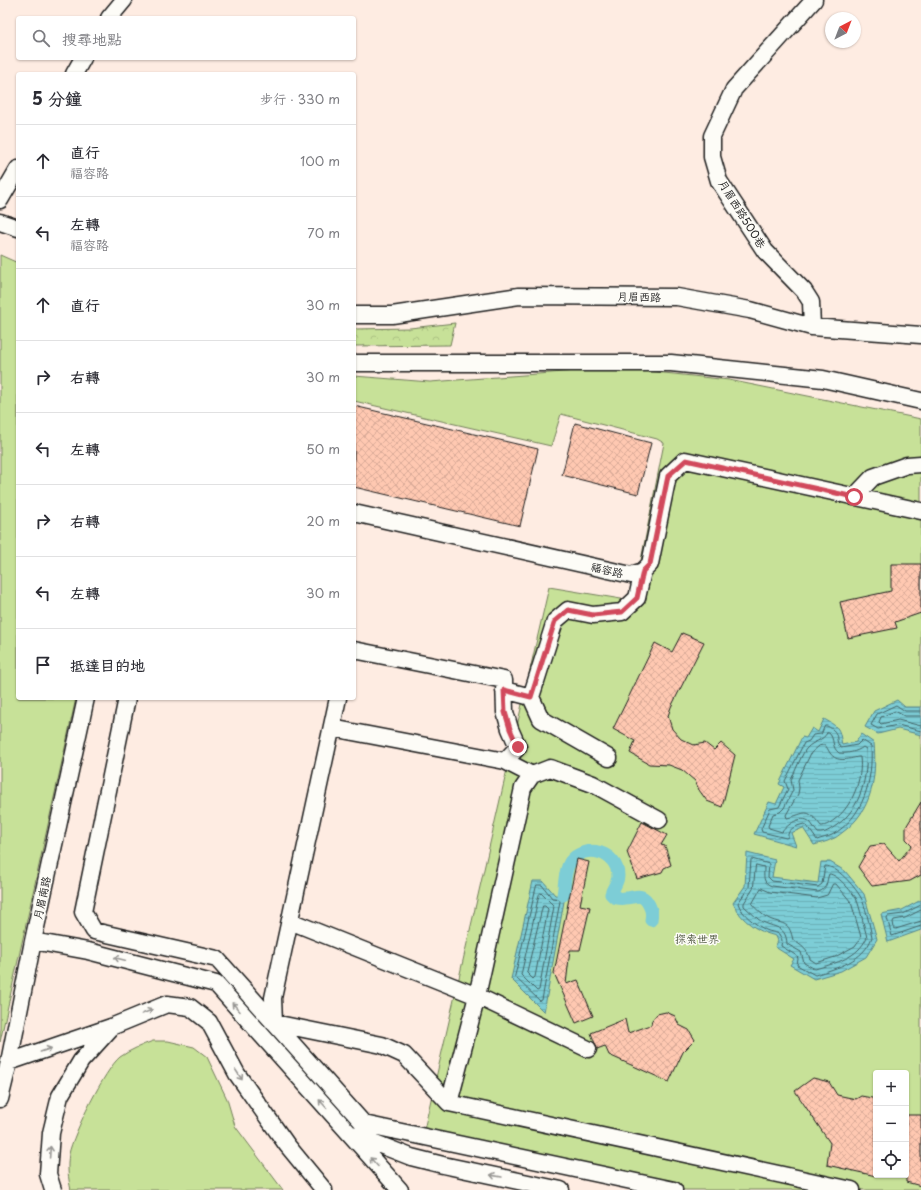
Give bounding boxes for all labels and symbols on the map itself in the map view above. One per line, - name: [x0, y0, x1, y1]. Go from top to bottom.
- north arrow: [825, 12, 861, 48]
- street label: 月眉西路500巷: [715, 176, 770, 251]
- street label: 月眉西路: [617, 288, 661, 305]
- route start: [845, 488, 863, 506]
- street label: 福容路: [589, 558, 625, 582]
- route end: [509, 738, 527, 756]
- street label: 月眉南路: [29, 875, 54, 921]
- park label: 探索世界: [675, 930, 719, 947]
- one-way arrow: [113, 955, 126, 962]
- one-way arrow: [232, 1001, 241, 1012]
- one-way arrow: [141, 1008, 153, 1015]
- one-way arrow: [40, 1046, 53, 1053]
- one-way arrow: [235, 1070, 243, 1081]
- one-way arrow: [318, 1099, 327, 1109]
- one-way arrow: [46, 1146, 53, 1159]
- one-way arrow: [370, 1157, 379, 1167]
- one-way arrow: [490, 1172, 503, 1180]

